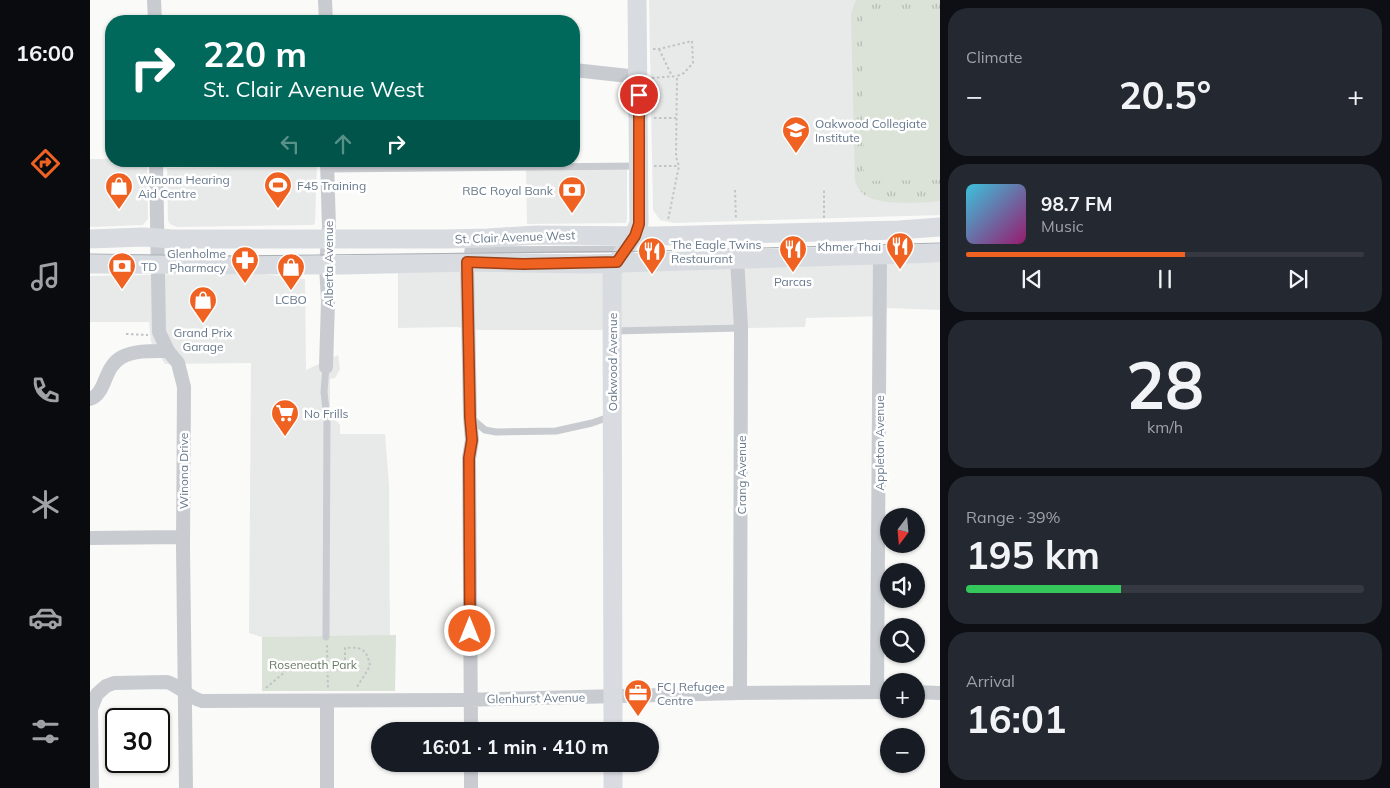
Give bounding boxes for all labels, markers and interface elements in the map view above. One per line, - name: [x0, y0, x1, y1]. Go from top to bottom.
- text: 220 m: [203, 32, 307, 76]
- icon: right: [120, 35, 185, 100]
- text: 16:00: [16, 39, 74, 67]
- text: Climate: [966, 47, 1022, 67]
- text: 20.5°: [1119, 71, 1211, 119]
- pin: [618, 74, 660, 116]
- text: St. Clair Avenue West: [203, 75, 424, 103]
- text: −: [966, 78, 983, 113]
- text: +: [1347, 78, 1364, 113]
- icon: arrive: [625, 81, 653, 109]
- school or university icon: Oakwood Collegiate Institute: [781, 115, 811, 154]
- place label: Oakwood Collegiate Institute: [815, 116, 927, 145]
- icon: left: [276, 130, 304, 158]
- icon: ahead: [329, 130, 357, 158]
- icon: right: [382, 130, 410, 158]
- icon: directions: [28, 146, 63, 181]
- sports icon: F45 Training: [263, 170, 293, 209]
- shop icon: Winona Hearing Aid Centre: [104, 171, 134, 210]
- place label: Winona Hearing Aid Centre: [138, 172, 230, 201]
- bank icon: RBC Royal Bank: [557, 175, 587, 214]
- place label: F45 Training: [297, 178, 366, 193]
- place label: RBC Royal Bank: [462, 183, 554, 198]
- text: 98.7 FM: [1041, 192, 1113, 216]
- text: Music: [1041, 216, 1084, 236]
- street label: Alberta Avenue: [321, 221, 336, 307]
- street label: St. Clair Avenue West: [455, 227, 575, 247]
- restaurant icon: Khmer Thai: [885, 231, 915, 270]
- restaurant icon: Parcas: [778, 234, 808, 273]
- restaurant icon: The Eagle Twins Restaurant: [637, 236, 667, 275]
- place label: The Eagle Twins Restaurant: [671, 237, 762, 266]
- place label: Khmer Thai: [817, 239, 881, 254]
- pharmacy icon: Glenholme Pharmacy: [230, 245, 260, 284]
- place label: Glenholme Pharmacy: [167, 246, 227, 275]
- bank icon: TD: [107, 251, 137, 290]
- shop icon: LCBO: [276, 252, 306, 291]
- icon: music: [28, 259, 63, 294]
- place label: TD: [141, 259, 157, 274]
- icon: previous: [1018, 265, 1046, 293]
- icon: pause: [1151, 265, 1179, 293]
- icon: next: [1284, 265, 1312, 293]
- place label: Parcas: [774, 274, 812, 289]
- shop icon: Grand Prix Garage: [188, 285, 218, 324]
- place label: LCBO: [275, 292, 307, 307]
- street label: Oakwood Avenue: [605, 313, 620, 411]
- place label: Grand Prix Garage: [174, 325, 233, 354]
- text: 28: [1126, 344, 1204, 425]
- icon: phone: [28, 373, 63, 408]
- street label: Appleton Avenue: [872, 395, 887, 491]
- supermarket icon: No Frills: [270, 398, 300, 437]
- place label: No Frills: [304, 406, 348, 421]
- text: km/h: [1147, 417, 1183, 437]
- street label: Winona Drive: [176, 433, 191, 509]
- street label: Crang Avenue: [734, 436, 749, 514]
- icon: climate: [28, 487, 63, 522]
- text: Range · 39%: [966, 507, 1061, 527]
- north arrow: [880, 508, 925, 552]
- map controls: [880, 508, 925, 773]
- text: 195 km: [966, 531, 1100, 579]
- button: sound: [880, 563, 925, 608]
- icon: car: [28, 600, 63, 635]
- position arrow: [443, 604, 495, 656]
- button: search: [880, 618, 925, 663]
- park label: Roseneath Park: [269, 657, 358, 672]
- text: Arrival: [966, 671, 1015, 691]
- button: +: [880, 673, 925, 718]
- office icon: FCJ Refugee Centre: [623, 678, 653, 717]
- place label: FCJ Refugee Centre: [657, 679, 725, 708]
- street label: Glenhurst Avenue: [487, 690, 585, 706]
- text: 16:01: [966, 695, 1067, 743]
- speed limit sign: 30: [105, 708, 170, 773]
- icon: filters: [28, 714, 63, 749]
- button: −: [880, 728, 925, 773]
- text: 16:01 · 1 min · 410 m: [421, 735, 609, 759]

